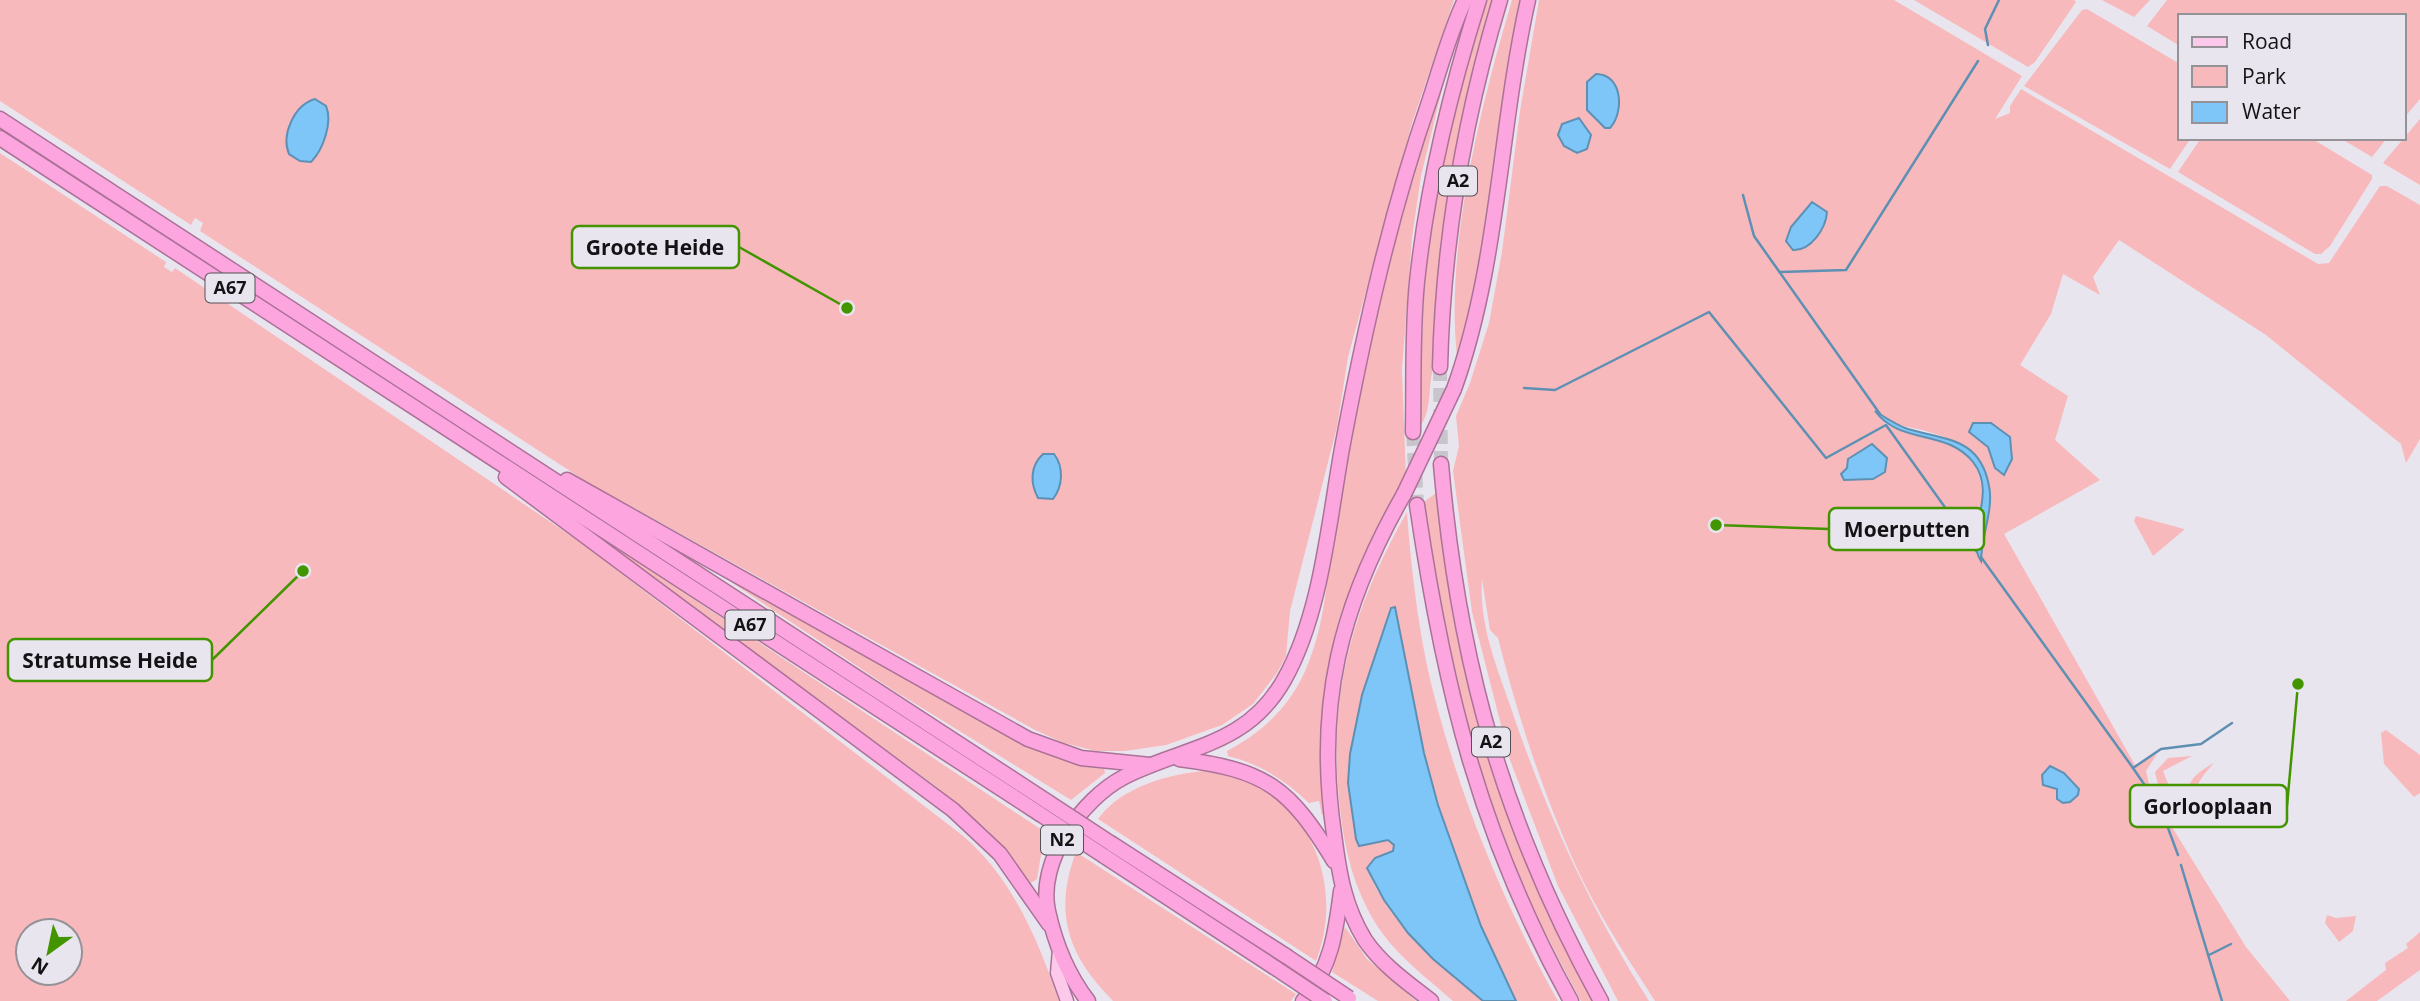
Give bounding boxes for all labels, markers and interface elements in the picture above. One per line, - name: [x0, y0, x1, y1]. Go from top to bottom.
- legend: [2178, 14, 2406, 140]
- text: Road: [2242, 27, 2292, 55]
- text: Park: [2242, 62, 2286, 90]
- text: Water: [2242, 97, 2301, 125]
- road number: A2: [1439, 166, 1477, 196]
- callout: Groote Heide: [572, 226, 739, 268]
- text: Groote Heide: [586, 233, 724, 261]
- road number: A67: [205, 274, 254, 302]
- callout: Moerputten: [1829, 508, 1984, 550]
- text: Moerputten: [1844, 515, 1970, 543]
- road number: A67: [726, 610, 774, 640]
- callout: Stratumse Heide: [8, 639, 212, 681]
- text: Stratumse Heide: [22, 646, 198, 674]
- road number: A2: [1472, 728, 1510, 756]
- callout: Gorlooplaan: [2130, 785, 2287, 827]
- text: Gorlooplaan: [2143, 792, 2273, 820]
- road number: N2: [1041, 826, 1083, 854]
- north arrow: [14, 917, 84, 987]
- text: N: [26, 951, 53, 981]

